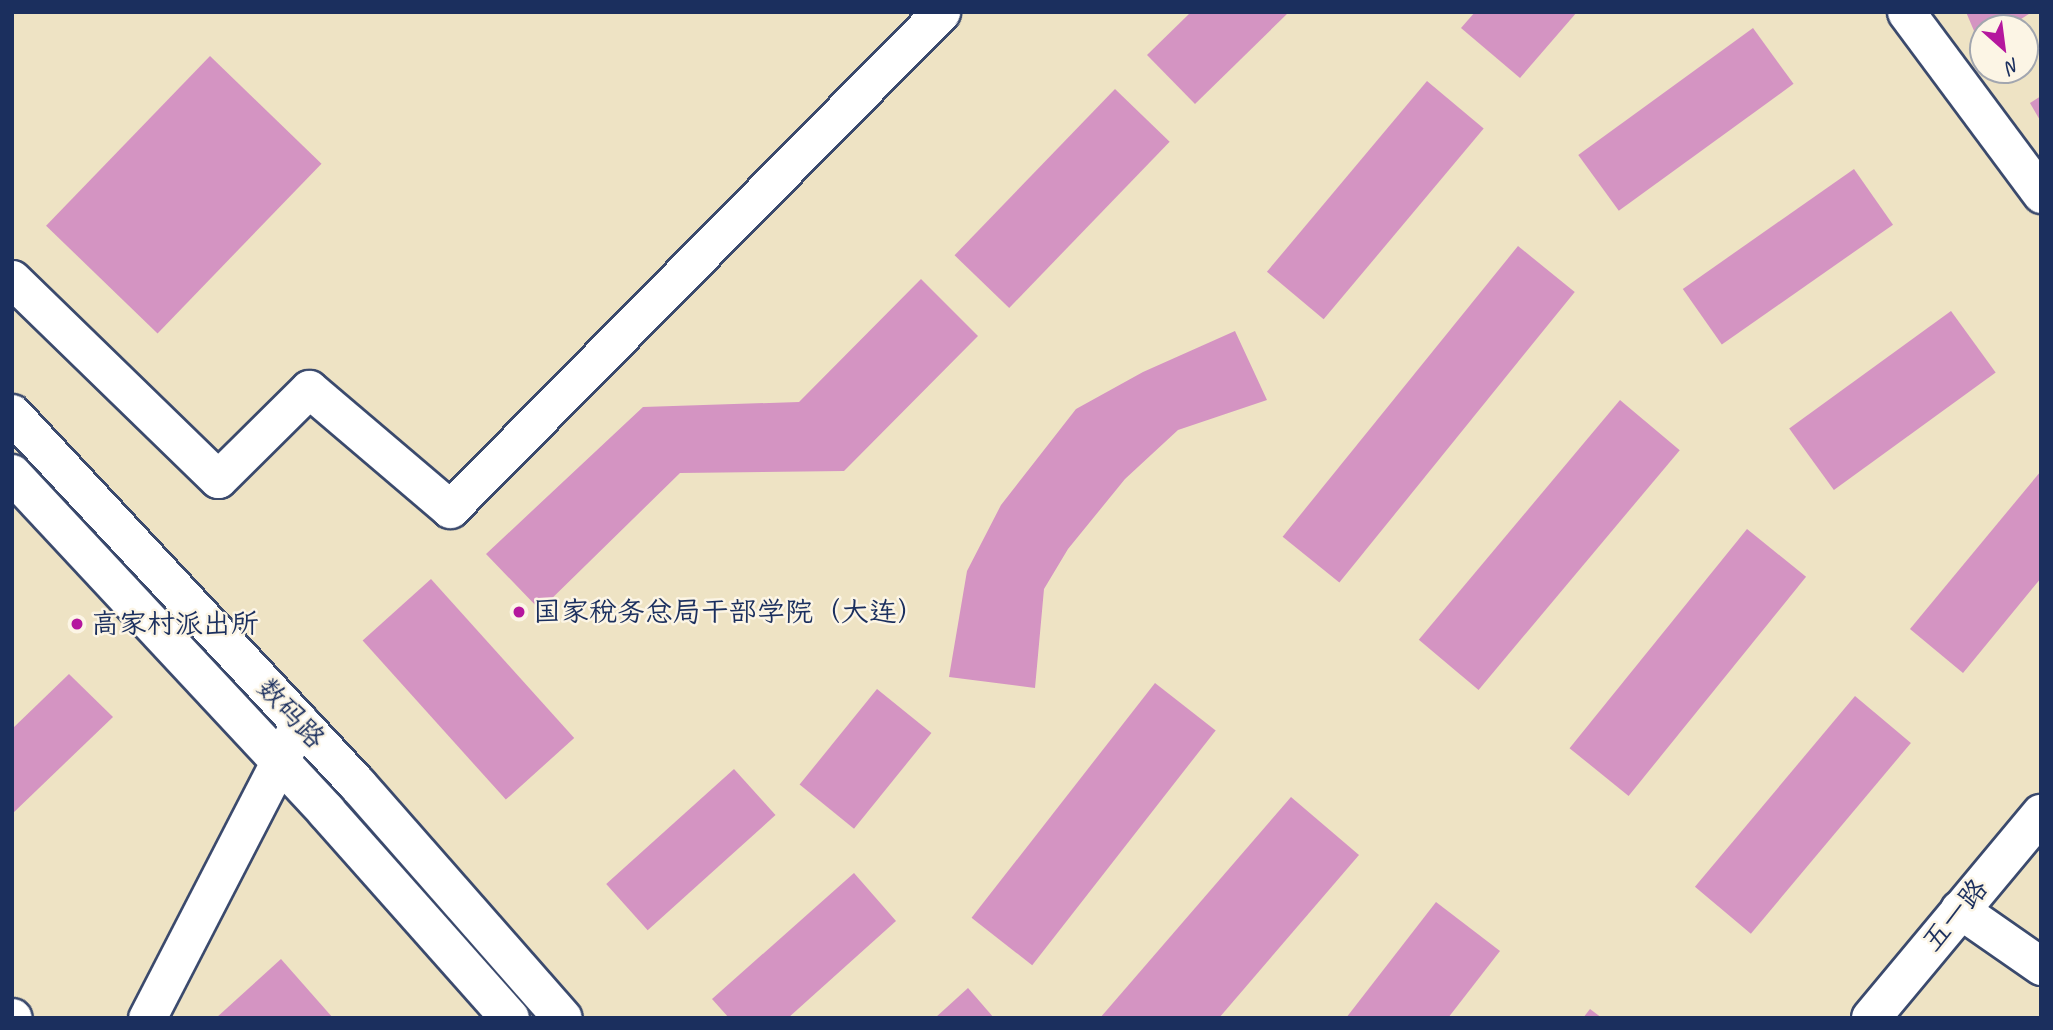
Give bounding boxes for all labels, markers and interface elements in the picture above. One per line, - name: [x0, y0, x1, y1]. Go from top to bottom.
- north arrow: [1969, 14, 2039, 84]
- text: N: [2002, 52, 2024, 79]
- place label: 国家税务总局干部学院（大连）: [533, 595, 925, 629]
- marker: 国家税务总局干部学院（大连）: [511, 604, 527, 620]
- place label: 高家村派出所: [91, 607, 259, 641]
- marker: 高家村派出所: [69, 616, 85, 632]
- street label: 数码路: [250, 671, 332, 755]
- street label: 五一路: [1915, 872, 1995, 958]

